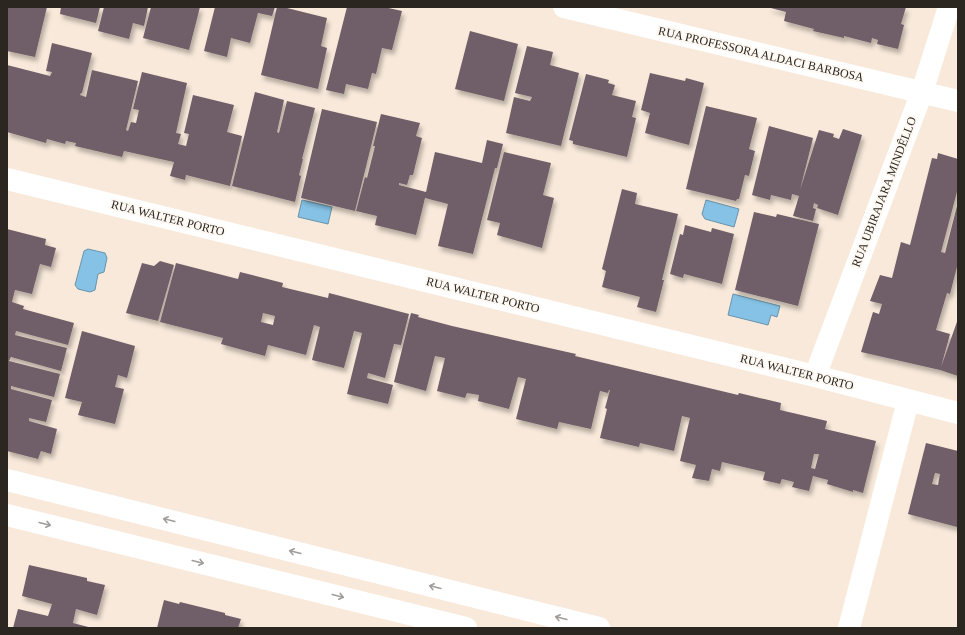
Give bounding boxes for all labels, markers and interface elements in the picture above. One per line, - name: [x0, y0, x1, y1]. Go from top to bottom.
- street label: RUA PROFESSORA ALDACI BARBOSA: [657, 24, 865, 85]
- street label: RUA UBIRAJARA MINDÊLLO: [849, 114, 919, 269]
- street label: RUA WALTER PORTO: [110, 197, 226, 239]
- street label: RUA WALTER PORTO: [425, 274, 541, 316]
- street label: RUA WALTER PORTO: [739, 351, 855, 393]
- one-way arrow: [163, 516, 176, 523]
- one-way arrow: [38, 521, 51, 528]
- one-way arrow: [289, 547, 302, 555]
- one-way arrow: [192, 558, 205, 566]
- one-way arrow: [429, 582, 442, 590]
- one-way arrow: [331, 593, 344, 600]
- one-way arrow: [555, 614, 568, 622]

